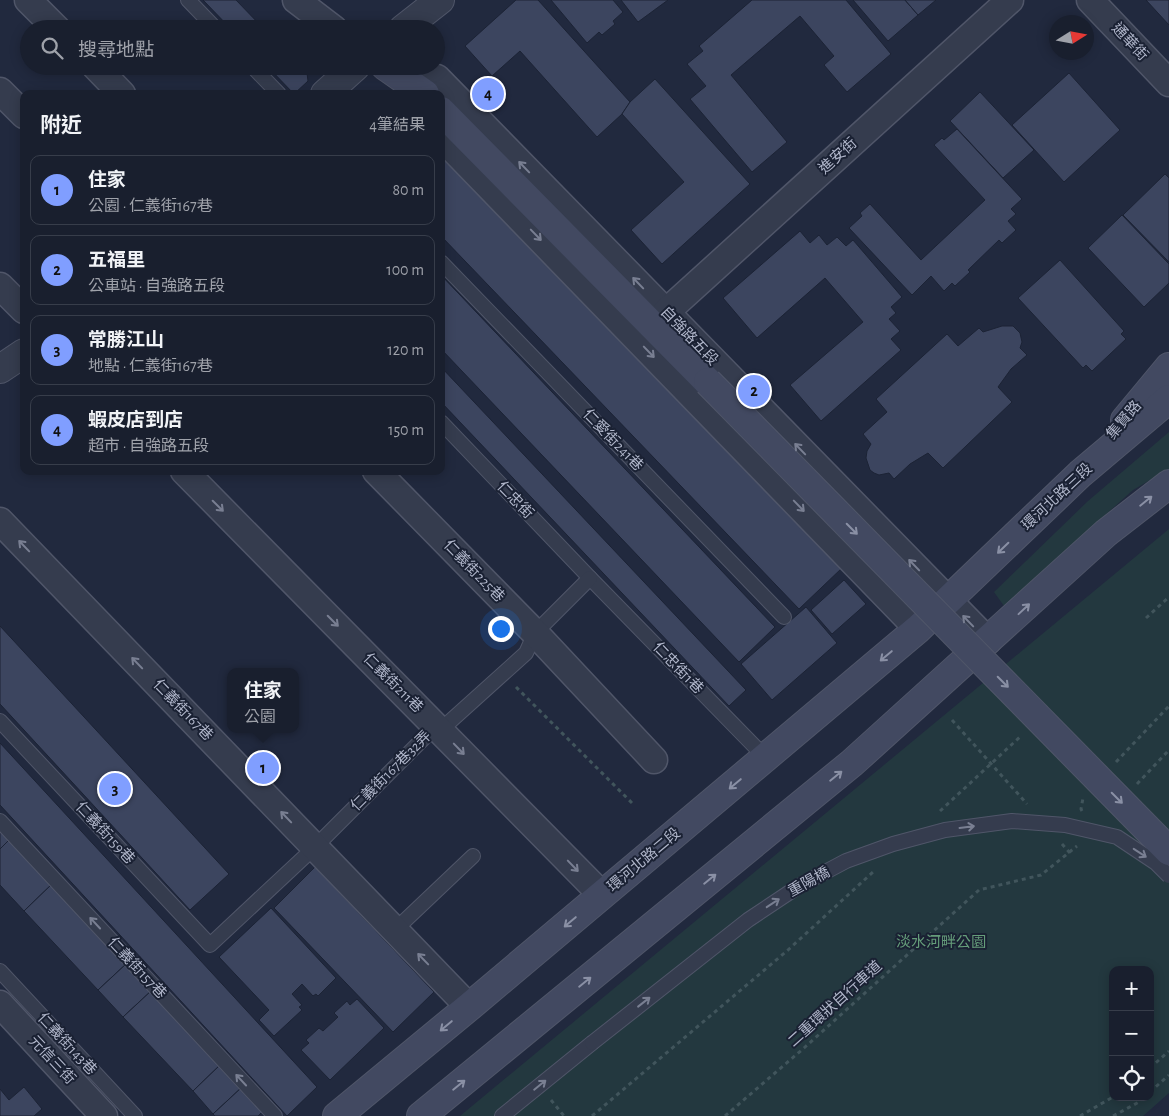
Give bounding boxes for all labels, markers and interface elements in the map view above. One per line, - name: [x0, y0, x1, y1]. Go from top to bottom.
- north arrow: [1049, 15, 1094, 60]
- search box: [20, 20, 445, 75]
- street label: 通華街: [1109, 20, 1152, 64]
- icon: search: [38, 34, 66, 62]
- text: 搜尋地點: [78, 41, 154, 60]
- pin: 4: [472, 75, 504, 113]
- text: 附近: [40, 115, 82, 136]
- text: 4筆結果: [369, 117, 425, 133]
- street label: 進安街: [816, 135, 860, 177]
- one-way arrow: [518, 161, 530, 173]
- text: 住家: [88, 171, 126, 190]
- text: 1: [54, 182, 60, 198]
- text: 80 m: [393, 182, 424, 198]
- text: 公園 · 仁義街167巷: [88, 198, 213, 214]
- one-way arrow: [530, 229, 542, 241]
- text: 五福里: [88, 251, 145, 270]
- text: 2: [53, 262, 61, 278]
- text: 100 m: [386, 262, 424, 278]
- one-way arrow: [632, 277, 644, 289]
- text: 公車站 · 自強路五段: [88, 278, 225, 294]
- street label: 自強路五段: [658, 303, 721, 368]
- text: 常勝江山: [88, 331, 164, 350]
- text: 3: [54, 342, 60, 358]
- text: 120 m: [387, 342, 424, 358]
- one-way arrow: [643, 345, 655, 358]
- text: 地點 · 仁義街167巷: [88, 358, 213, 374]
- pin: 2: [738, 372, 770, 410]
- street label: 集賢路: [1103, 397, 1144, 442]
- street label: 仁愛街241巷: [580, 406, 647, 474]
- text: 蝦皮店到店: [88, 411, 183, 430]
- text: 4: [53, 422, 61, 438]
- text: 150 m: [388, 422, 424, 438]
- text: 超市 · 自強路五段: [88, 438, 209, 454]
- one-way arrow: [794, 443, 806, 455]
- street label: 環河北路三段: [1018, 459, 1095, 533]
- street label: 仁忠街: [494, 478, 537, 521]
- one-way arrow: [1139, 496, 1152, 507]
- one-way arrow: [212, 500, 224, 512]
- one-way arrow: [793, 500, 805, 512]
- one-way arrow: [846, 523, 858, 535]
- street label: 仁義街225巷: [441, 536, 508, 605]
- one-way arrow: [18, 539, 30, 552]
- one-way arrow: [996, 542, 1009, 554]
- one-way arrow: [908, 559, 920, 572]
- one-way arrow: [1018, 603, 1031, 615]
- one-way arrow: [326, 615, 338, 627]
- one-way arrow: [962, 615, 974, 627]
- your location: [488, 616, 514, 642]
- street label: 仁忠街1巷: [650, 639, 707, 697]
- street label: 仁義街211巷: [360, 650, 426, 716]
- one-way arrow: [879, 650, 892, 662]
- one-way arrow: [131, 657, 143, 669]
- popup: [227, 668, 299, 733]
- street label: 仁義街167巷: [150, 676, 216, 743]
- one-way arrow: [997, 676, 1009, 688]
- text: 住家: [244, 682, 282, 701]
- text: 公園: [244, 709, 276, 725]
- street label: 仁義街167巷32弄: [347, 727, 434, 814]
- one-way arrow: [453, 743, 465, 756]
- pin: 1: [247, 749, 279, 787]
- pin: 3: [99, 770, 131, 808]
- one-way arrow: [829, 771, 842, 782]
- one-way arrow: [729, 778, 742, 789]
- one-way arrow: [1111, 792, 1123, 804]
- street label: 仁義街159巷: [73, 799, 138, 867]
- one-way arrow: [280, 811, 292, 823]
- one-way arrow: [958, 822, 974, 832]
- street label: 環河北路二段: [603, 824, 683, 895]
- one-way arrow: [1133, 847, 1147, 858]
- one-way arrow: [567, 859, 579, 872]
- street label: 重陽橋: [785, 864, 832, 899]
- one-way arrow: [703, 874, 716, 885]
- one-way arrow: [766, 898, 780, 908]
- one-way arrow: [89, 916, 101, 929]
- one-way arrow: [564, 916, 577, 928]
- street label: 仁義街157巷: [105, 934, 170, 1002]
- park label: 淡水河畔公園: [896, 934, 986, 950]
- one-way arrow: [417, 953, 429, 966]
- street label: 二重環狀自行車道: [785, 958, 885, 1050]
- map controls: [1109, 966, 1154, 1101]
- button: +: [1109, 966, 1154, 1011]
- one-way arrow: [578, 977, 591, 988]
- one-way arrow: [637, 996, 650, 1007]
- street label: 仁義街143巷: [35, 1009, 100, 1078]
- button: −: [1109, 1011, 1154, 1056]
- one-way arrow: [439, 1021, 452, 1032]
- street label: 元信三街: [26, 1032, 79, 1087]
- button: locate: [1109, 1056, 1154, 1101]
- one-way arrow: [235, 1074, 247, 1087]
- one-way arrow: [452, 1080, 465, 1091]
- one-way arrow: [533, 1080, 546, 1091]

